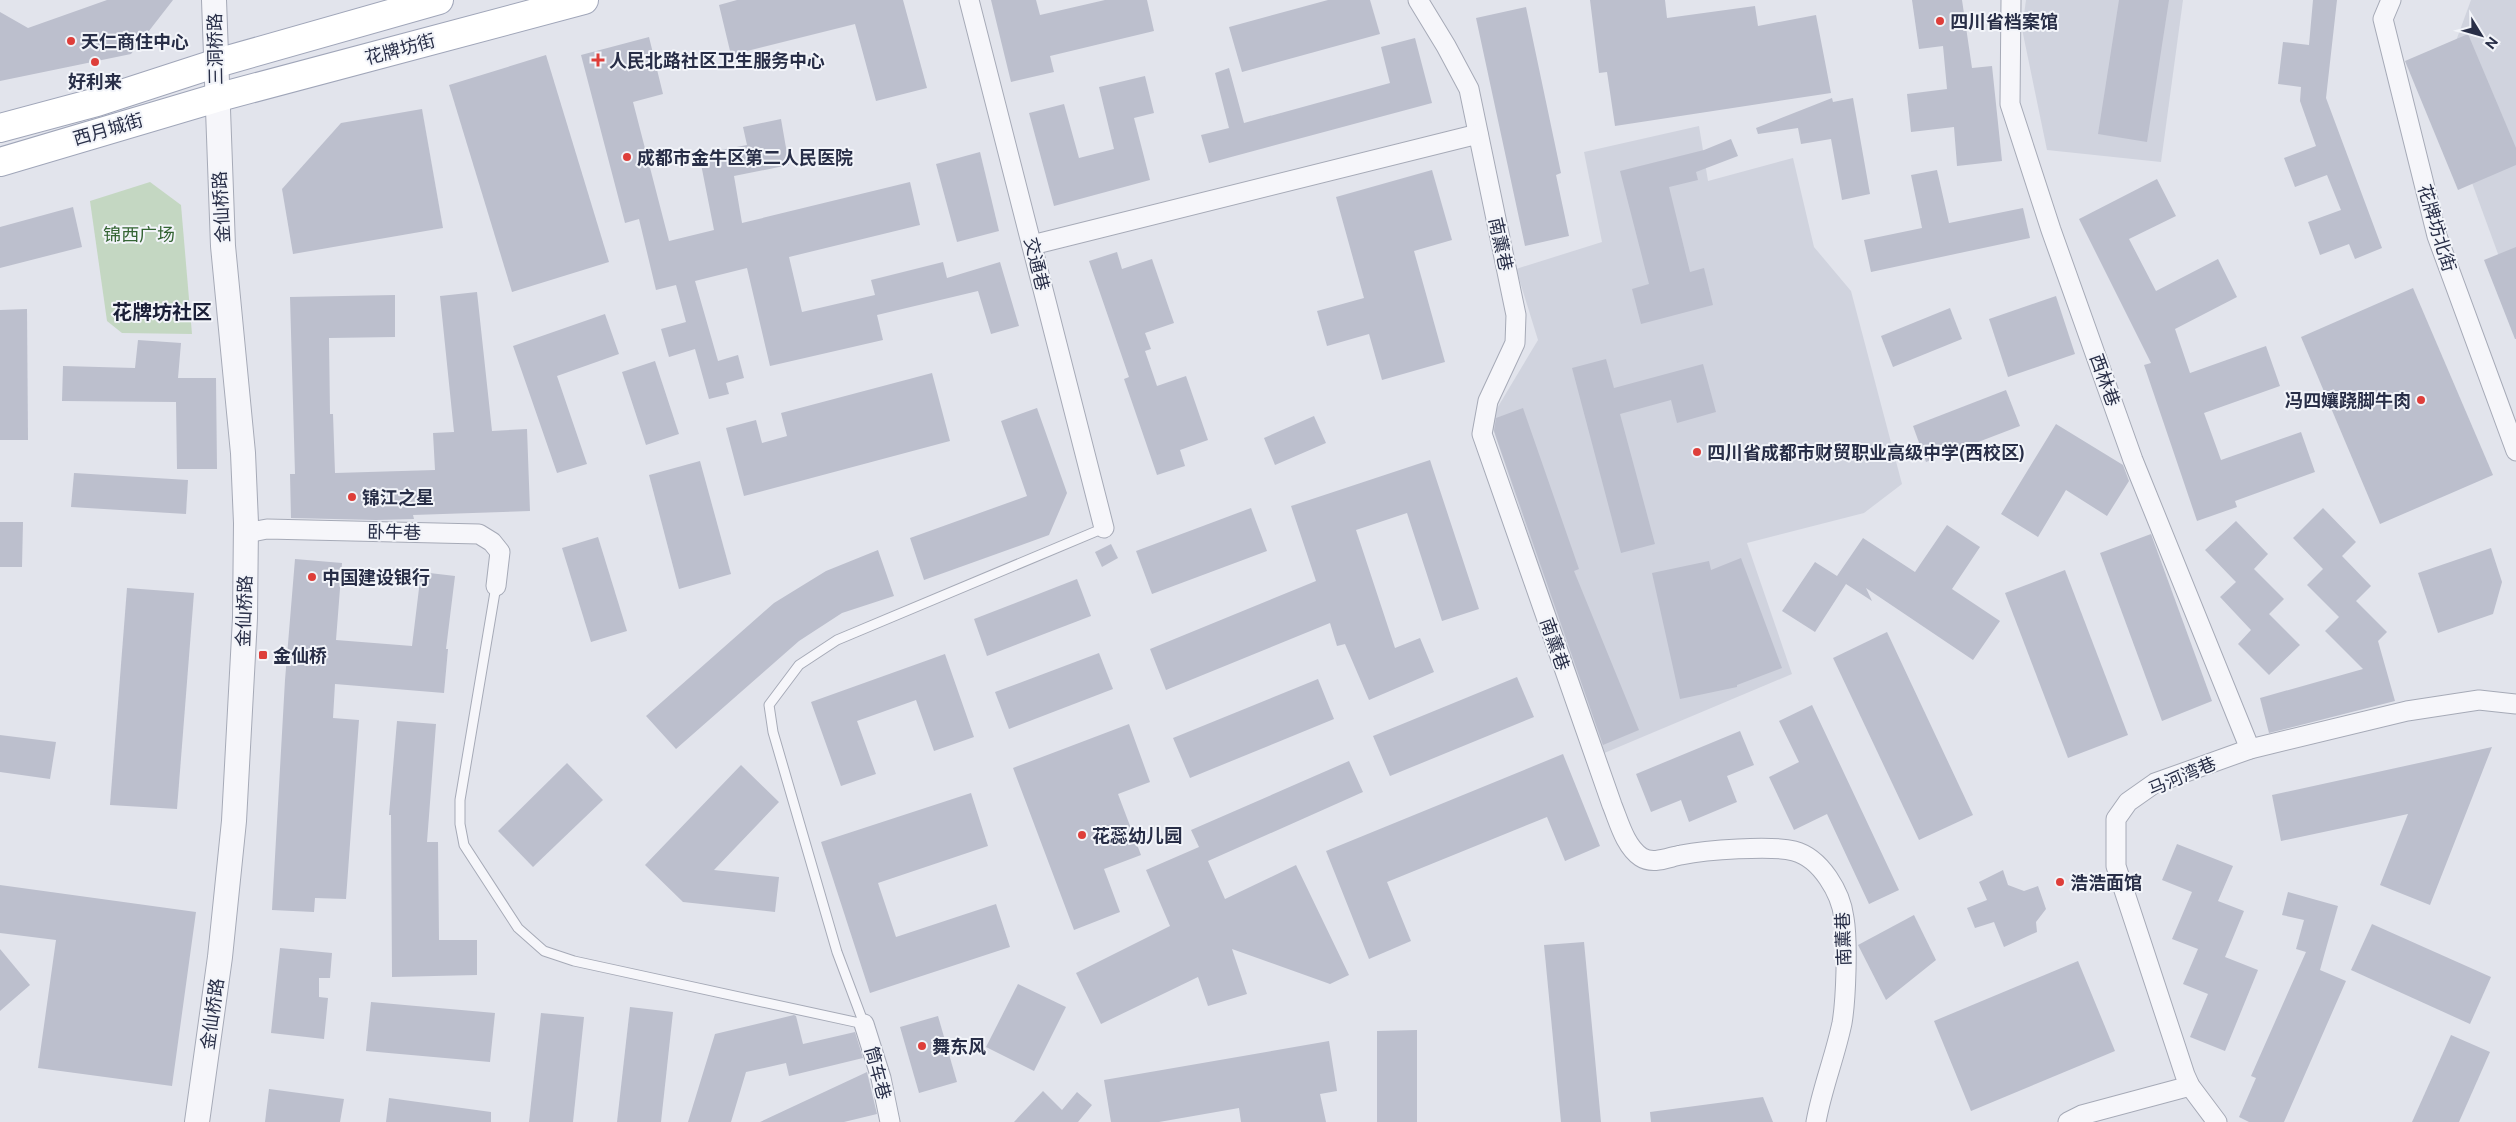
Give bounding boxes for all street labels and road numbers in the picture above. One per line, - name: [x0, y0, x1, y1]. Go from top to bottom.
- street label: 三洞桥路: [204, 13, 226, 85]
- street label: 花牌坊街: [363, 30, 437, 68]
- street label: 西月城街: [71, 109, 145, 149]
- street label: 金仙桥路: [209, 170, 233, 244]
- street label: 花牌坊北街: [2414, 182, 2460, 274]
- street label: 南薰巷: [1485, 215, 1517, 273]
- street label: 交通巷: [1020, 235, 1054, 293]
- street label: 西林巷: [2086, 351, 2124, 409]
- street label: 卧牛巷: [367, 521, 421, 543]
- street label: 金仙桥路: [232, 575, 256, 647]
- street label: 南薰巷: [1536, 615, 1574, 673]
- street label: 马河湾巷: [2145, 752, 2219, 800]
- street label: 南薰巷: [1832, 912, 1854, 966]
- street label: 金仙桥路: [197, 977, 227, 1051]
- street label: 筒车巷: [861, 1044, 895, 1102]

